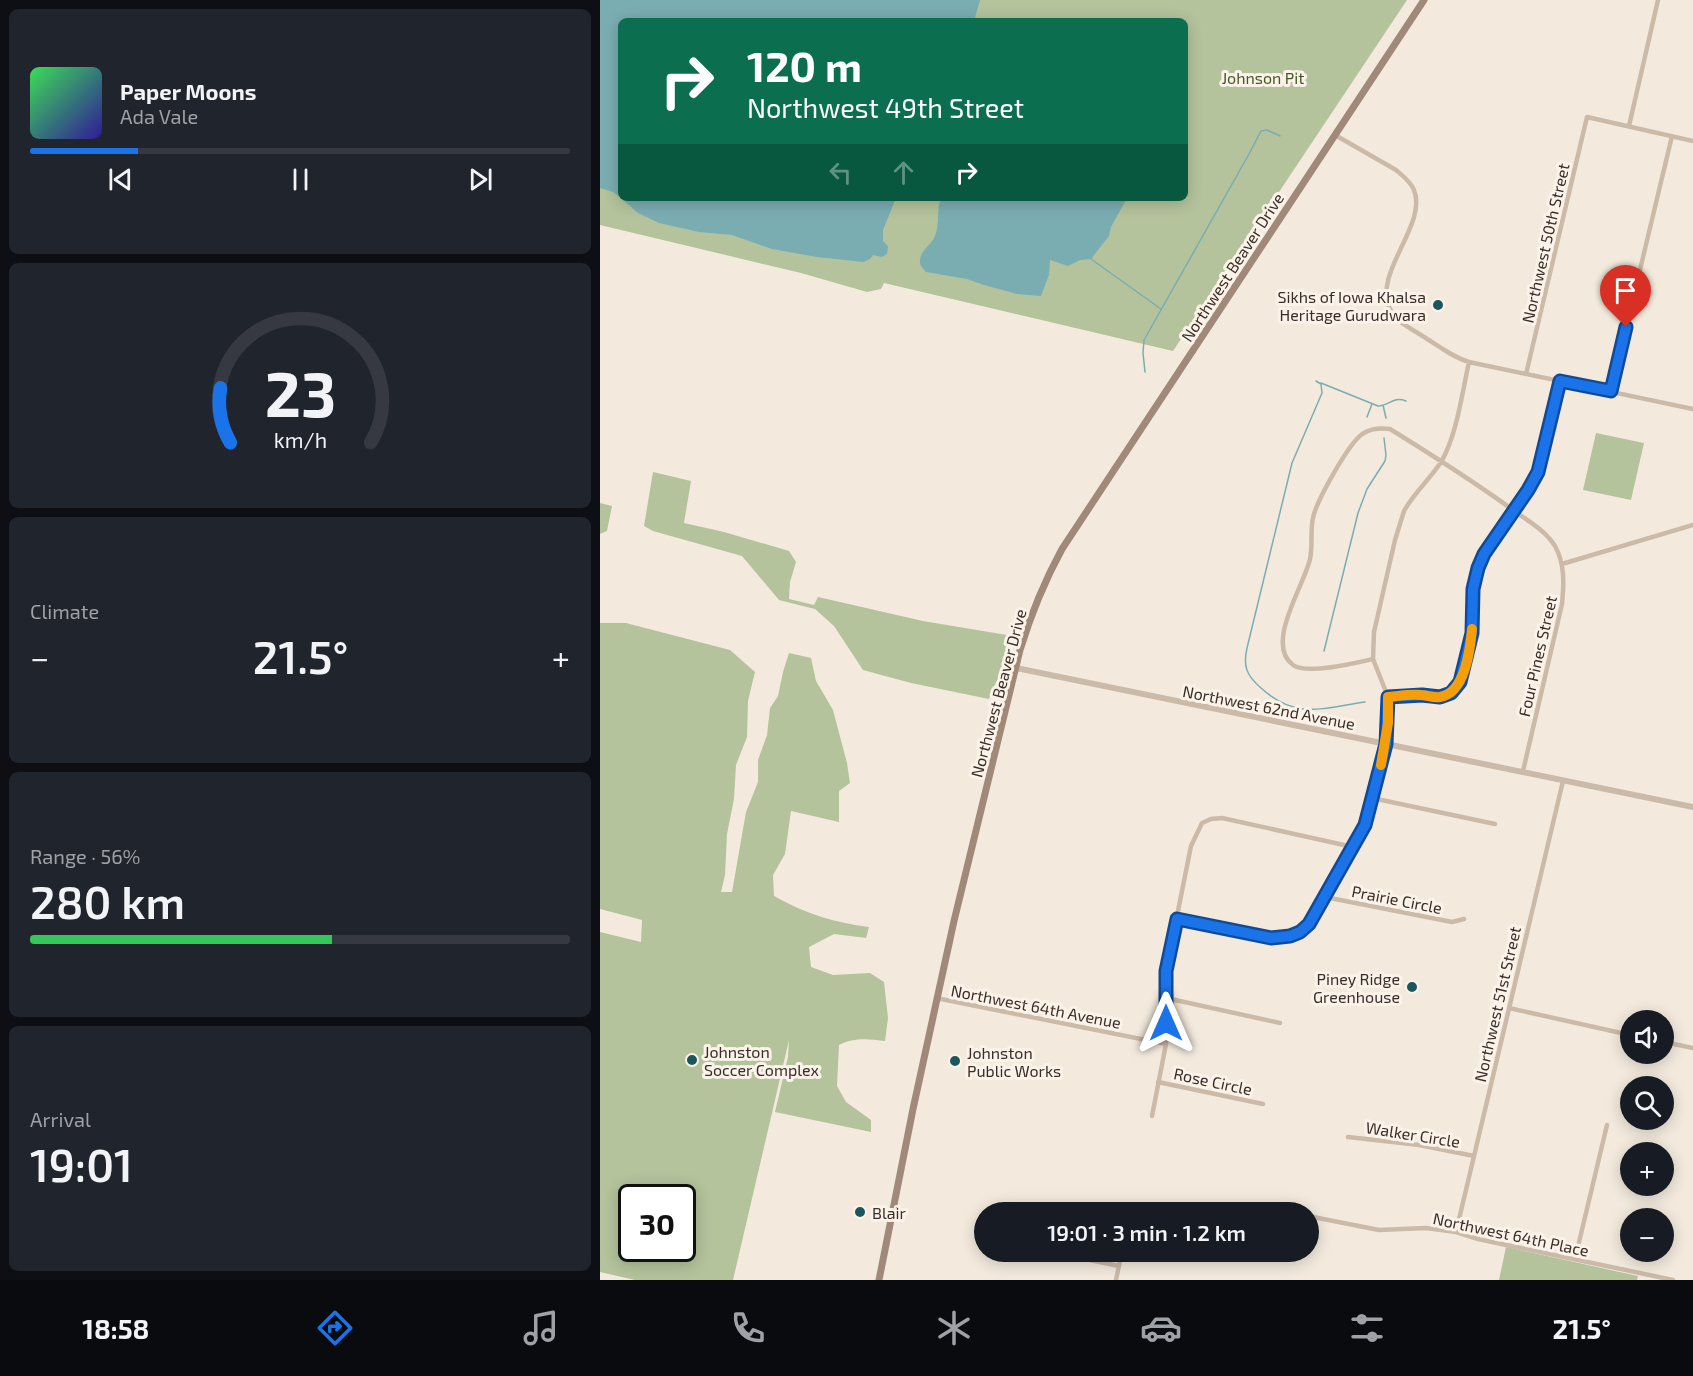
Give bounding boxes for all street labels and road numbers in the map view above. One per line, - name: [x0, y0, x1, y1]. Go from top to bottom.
- street label: Northwest 50th Street: [1517, 161, 1573, 325]
- street label: Northwest Beaver Drive: [1177, 189, 1287, 345]
- street label: Four Pines Street: [1514, 594, 1560, 718]
- street label: Northwest Beaver Drive: [966, 607, 1030, 779]
- street label: Northwest 62nd Avenue: [1181, 681, 1357, 733]
- street label: Prairie Circle: [1350, 881, 1444, 917]
- street label: Northwest 51st Street: [1470, 924, 1524, 1084]
- street label: Northwest 64th Avenue: [949, 980, 1123, 1032]
- street label: Rose Circle: [1172, 1063, 1254, 1099]
- street label: Walker Circle: [1365, 1117, 1461, 1151]
- street label: Northwest 64th Place: [1431, 1208, 1591, 1260]

